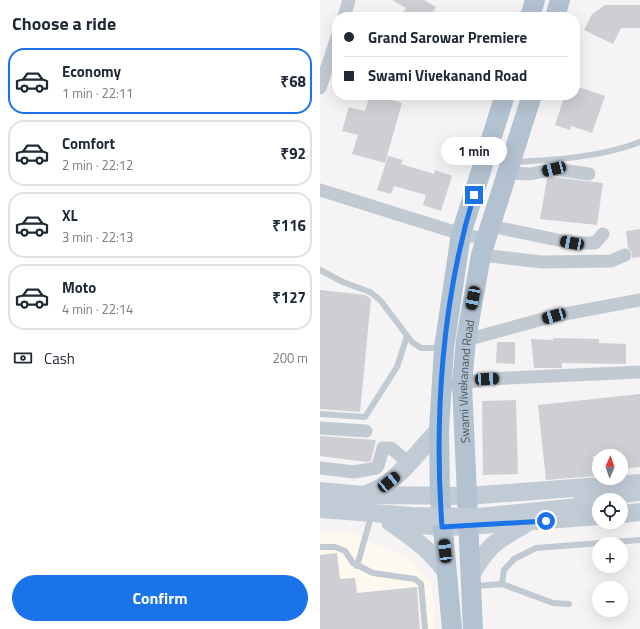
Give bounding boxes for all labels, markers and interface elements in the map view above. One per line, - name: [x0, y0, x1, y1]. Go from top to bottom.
- text: Choose a ride: [12, 10, 116, 37]
- text: Grand Sarowar Premiere: [368, 26, 527, 49]
- text: Economy: [62, 60, 121, 83]
- icon: car: [14, 63, 50, 99]
- text: Swami Vivekanand Road: [368, 64, 527, 87]
- text: ₹68: [281, 70, 306, 93]
- text: 1 min · 22:11: [62, 83, 133, 103]
- text: Comfort: [62, 132, 115, 155]
- icon: car: [14, 135, 50, 171]
- callout: 1 min: [441, 137, 507, 165]
- text: 1 min: [458, 141, 490, 161]
- text: ₹92: [281, 142, 306, 165]
- text: 2 min · 22:12: [62, 155, 133, 175]
- car: [541, 160, 567, 178]
- route end: [465, 186, 483, 204]
- text: XL: [62, 204, 78, 227]
- icon: car: [14, 207, 50, 243]
- text: ₹116: [272, 214, 306, 237]
- text: 3 min · 22:13: [62, 227, 133, 247]
- car: [559, 235, 585, 251]
- text: Moto: [62, 276, 96, 299]
- icon: car: [14, 279, 50, 315]
- car: [465, 285, 481, 311]
- text: ₹127: [272, 286, 306, 309]
- text: 4 min · 22:14: [62, 299, 133, 319]
- car: [541, 307, 567, 325]
- street label: Swami Vivekanand Road: [452, 318, 479, 444]
- icon: cash: [12, 347, 34, 369]
- text: Cash: [44, 347, 75, 370]
- text: 200 m: [272, 348, 308, 368]
- car: [475, 372, 499, 386]
- north arrow: [592, 449, 628, 485]
- map controls: [592, 449, 628, 617]
- car: [376, 470, 402, 494]
- button: locate: [592, 493, 628, 529]
- route start: [537, 512, 555, 530]
- button: +: [592, 537, 628, 573]
- car: [438, 538, 452, 564]
- button: Confirm: [12, 575, 308, 621]
- button: −: [592, 581, 628, 617]

